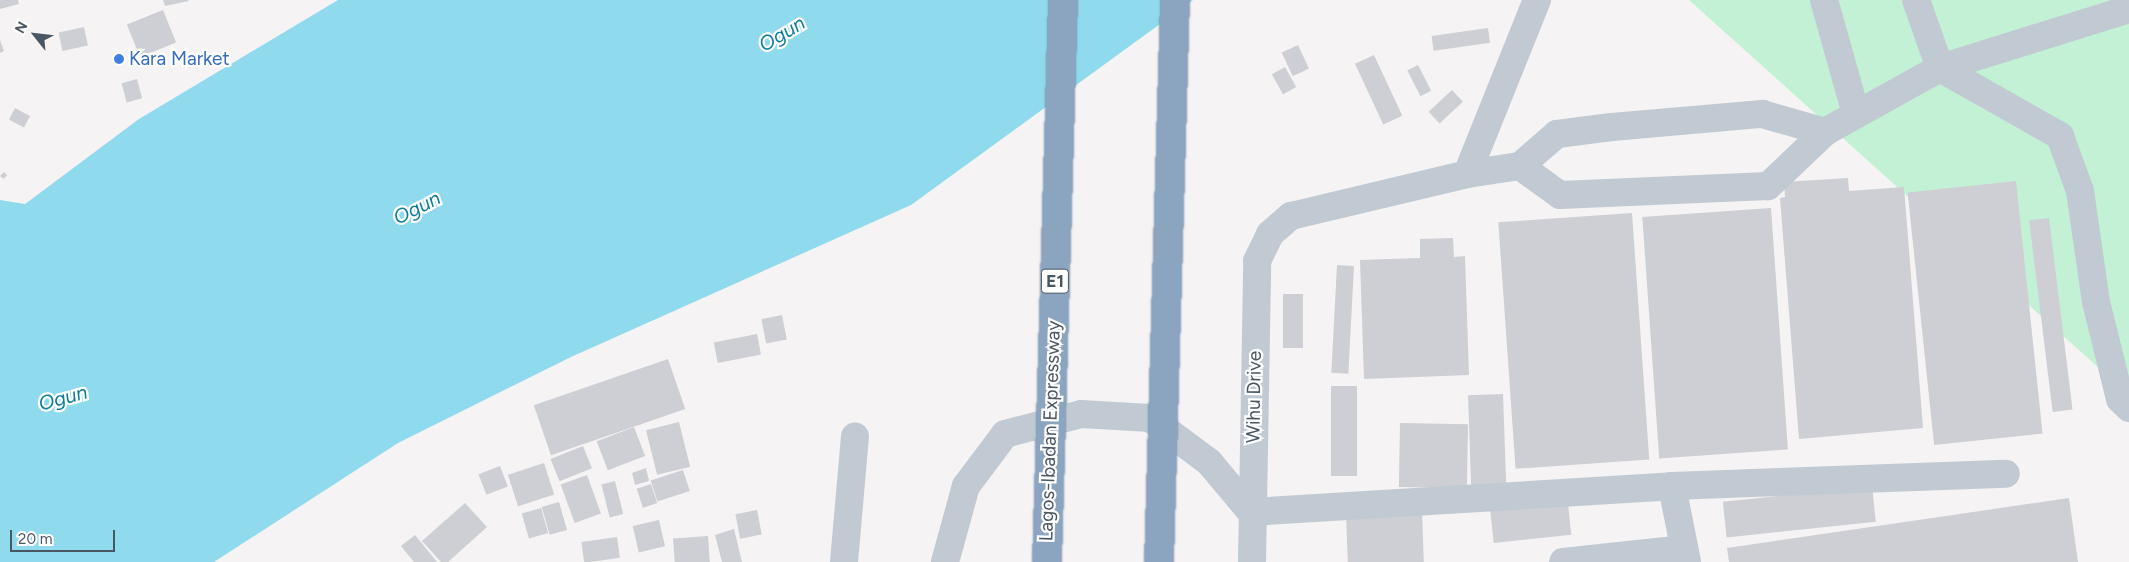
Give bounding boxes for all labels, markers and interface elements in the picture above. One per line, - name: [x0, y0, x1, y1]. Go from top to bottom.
- north arrow: [10, 10, 60, 60]
- water label: Ogun: [755, 11, 809, 57]
- text: N: [11, 19, 31, 36]
- place label: Kara Market: [129, 48, 230, 70]
- marker: Kara Market: [113, 53, 125, 65]
- water label: Ogun: [389, 186, 445, 230]
- road number: E1: [1040, 266, 1070, 296]
- street label: Lagos-Ibadan Expressway: [1035, 320, 1065, 542]
- street label: Wihu Drive: [1242, 351, 1266, 443]
- water label: Ogun: [36, 380, 90, 416]
- scale bar: [12, 520, 118, 552]
- text: 20 m: [18, 530, 52, 548]

